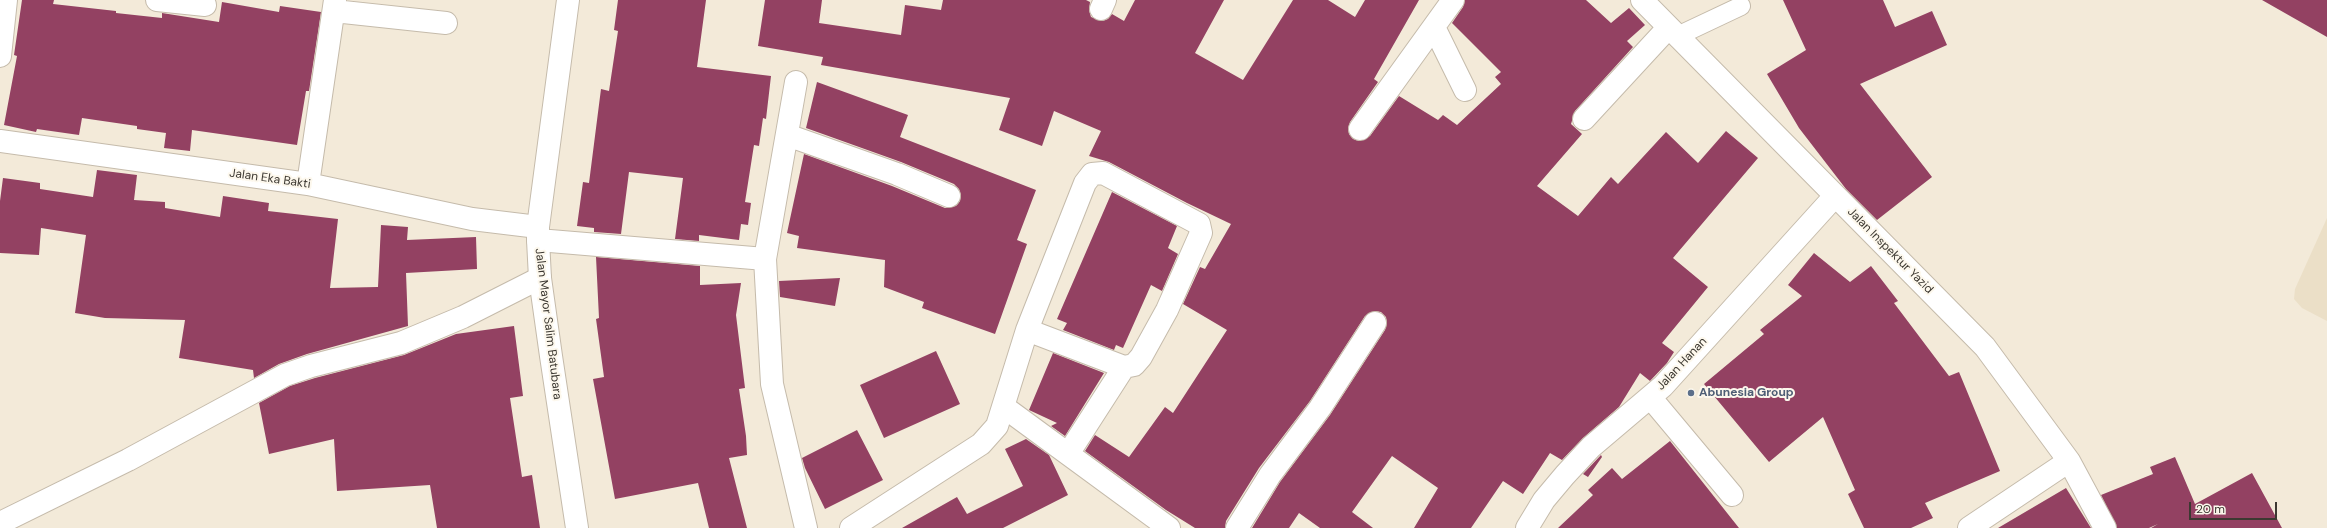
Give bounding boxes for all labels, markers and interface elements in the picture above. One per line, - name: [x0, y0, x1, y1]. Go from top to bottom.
- street label: Jalan Eka Bakti: [229, 166, 311, 192]
- street label: Jalan Inspektur Yazid: [1844, 205, 1936, 297]
- street label: Jalan Mayor Salim Batubara: [532, 248, 564, 400]
- street label: Jalan Hanan: [1654, 335, 1710, 393]
- place label: Abunesia Group: [1699, 386, 1794, 400]
- marker: Abunesia Group: [1686, 388, 1696, 398]
- scale bar: [2191, 494, 2279, 520]
- text: 20 m: [2196, 501, 2225, 517]

